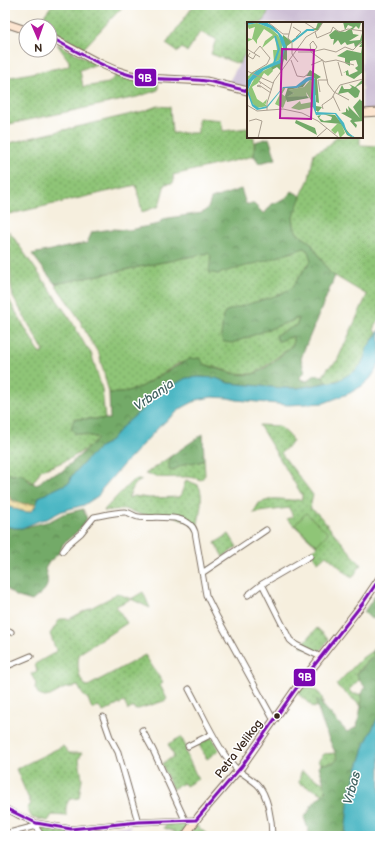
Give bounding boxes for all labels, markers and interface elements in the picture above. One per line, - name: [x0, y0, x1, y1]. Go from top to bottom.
- north arrow: [18, 18, 58, 58]
- inset map: [247, 22, 363, 138]
- text: N: [34, 41, 43, 54]
- line badge: 9B: [134, 68, 157, 87]
- text: 9B: [138, 72, 152, 85]
- water label: Vrbanja: [131, 376, 177, 414]
- line badge: 9B: [293, 668, 316, 687]
- text: 9B: [298, 671, 312, 684]
- unlabelled marker: [272, 711, 282, 721]
- street label: Petra Velikog: [212, 716, 266, 782]
- water label: Vrbas: [340, 769, 364, 806]

